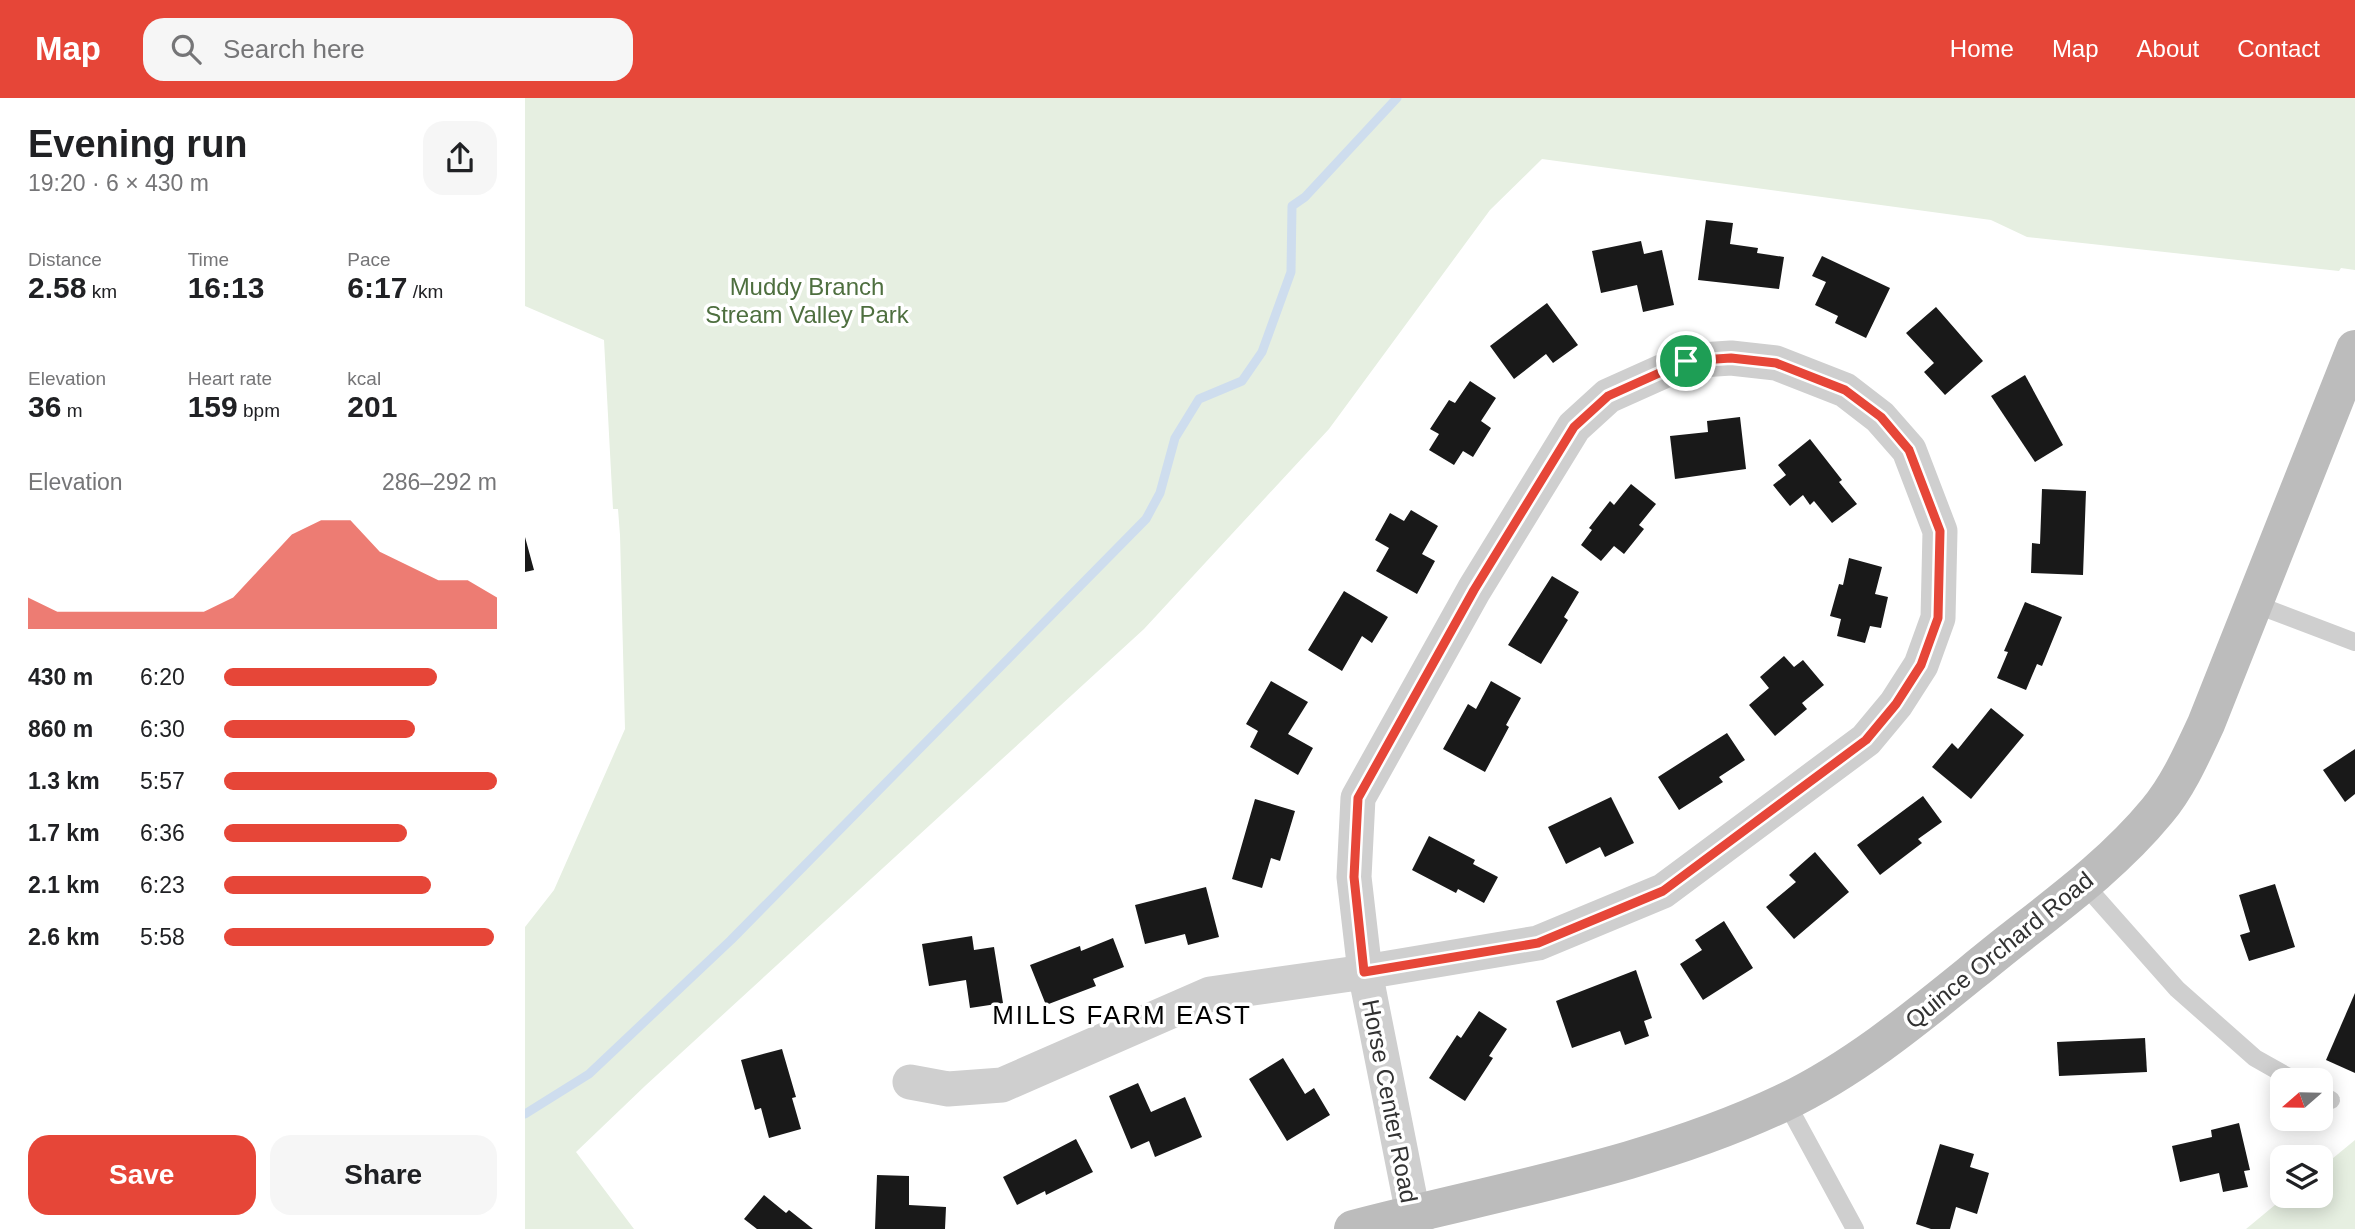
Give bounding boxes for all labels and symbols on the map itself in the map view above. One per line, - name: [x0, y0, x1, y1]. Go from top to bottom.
- park label: Muddy Branch Stream Valley Park: [705, 273, 910, 328]
- pin: [1656, 331, 1716, 391]
- street label: Quince Orchard Road: [1900, 866, 2098, 1034]
- street label: Horse Center Road: [1357, 997, 1423, 1205]
- district label: MILLS FARM EAST: [992, 1000, 1252, 1030]
- north arrow: [2270, 1068, 2333, 1130]

